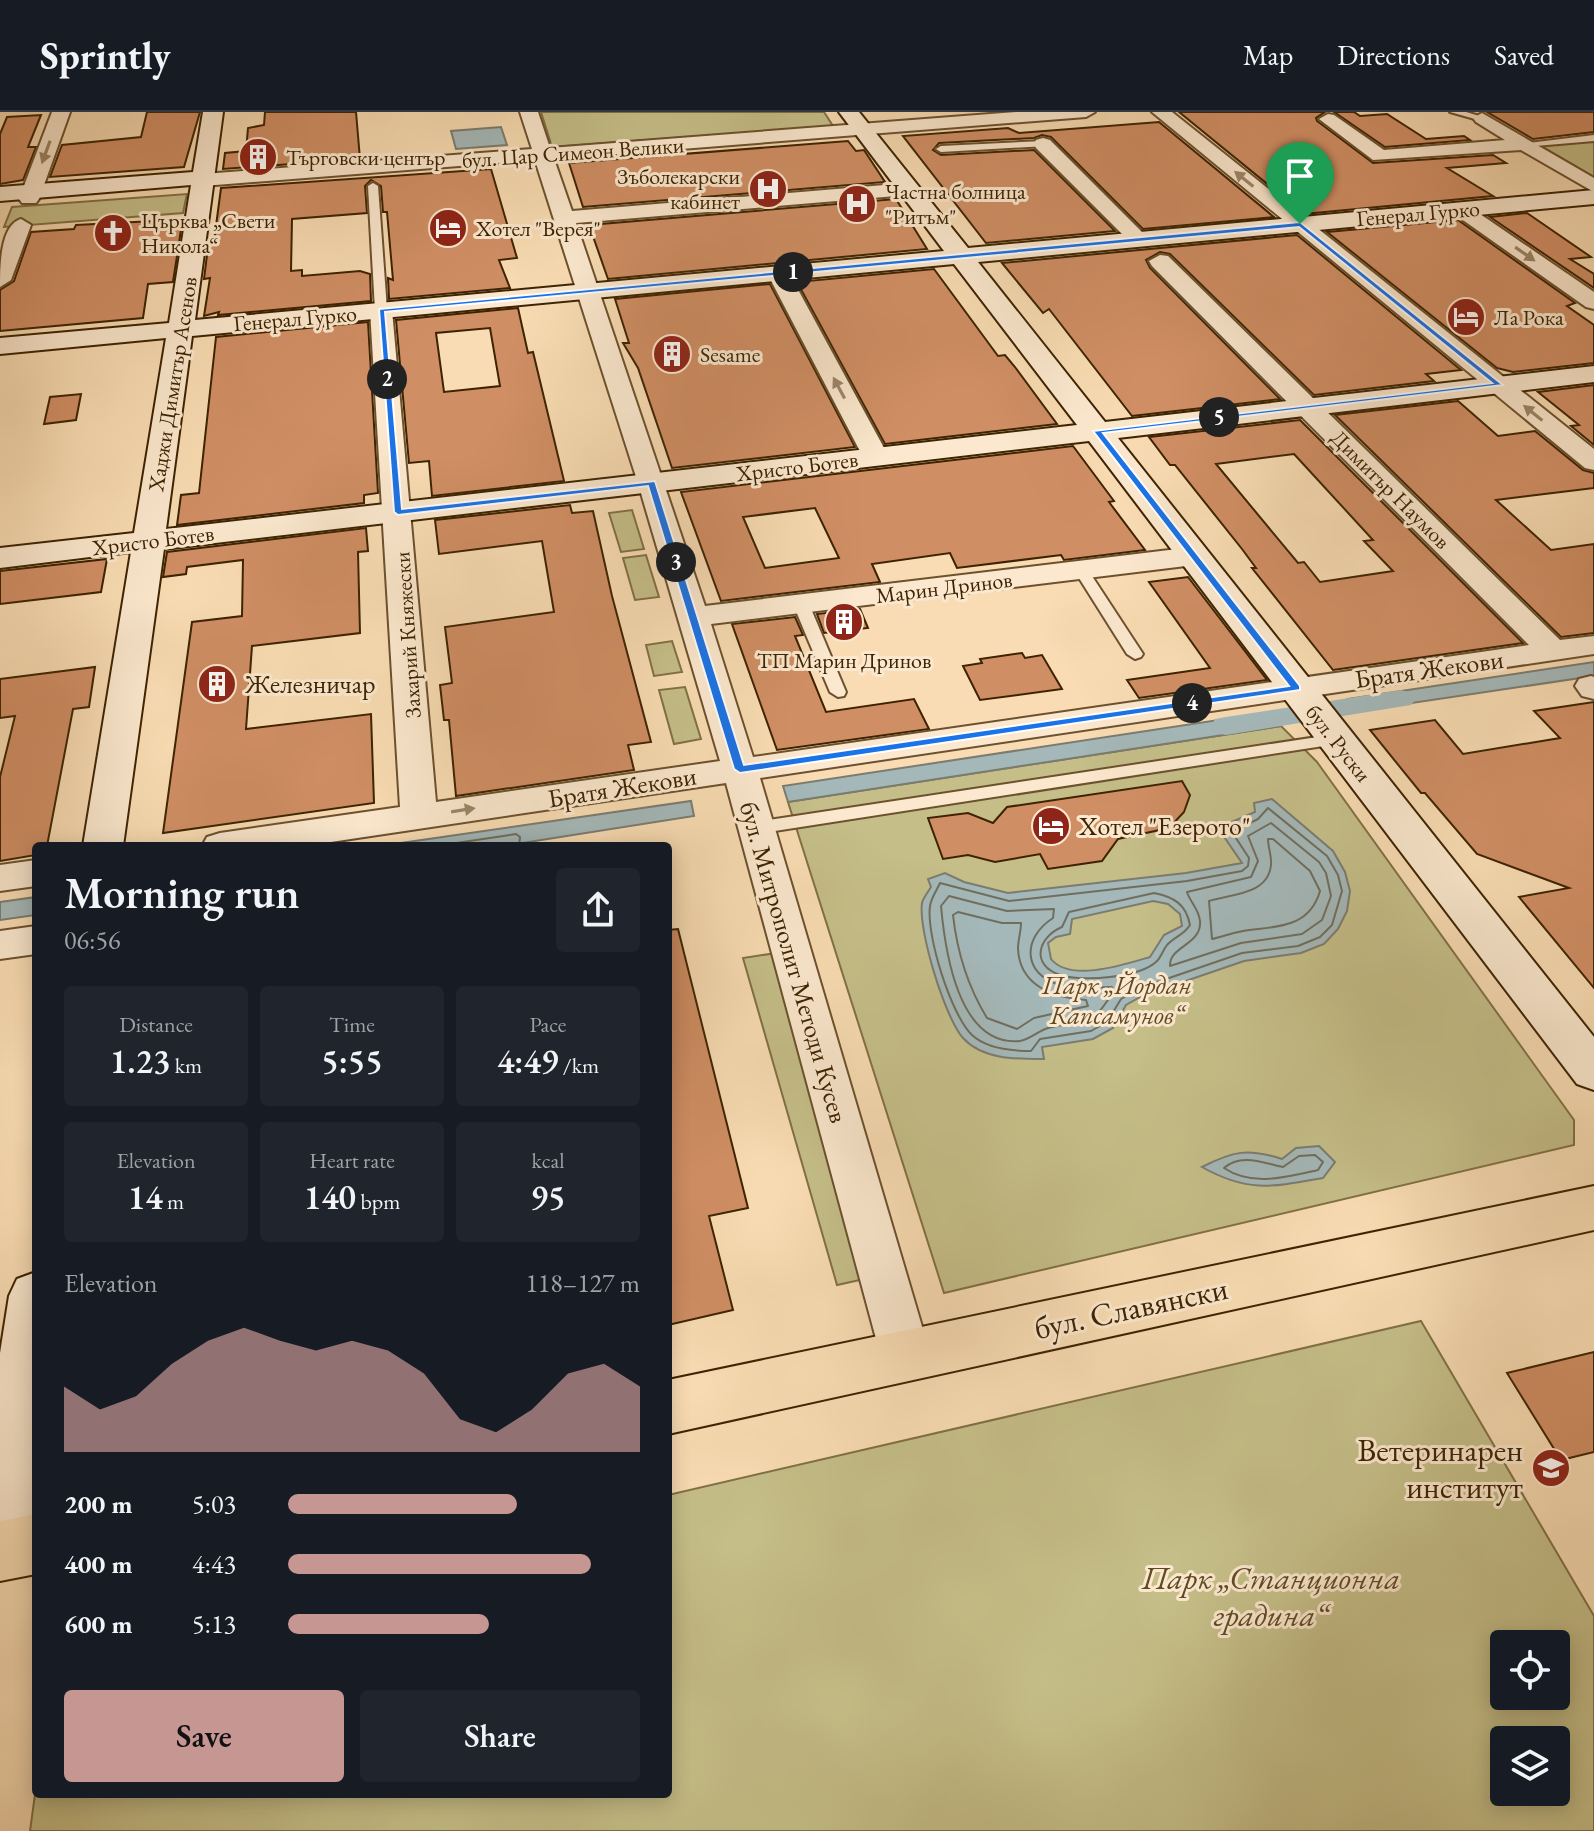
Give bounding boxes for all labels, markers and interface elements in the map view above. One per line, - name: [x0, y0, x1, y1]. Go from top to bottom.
- text: Sprintly: [40, 31, 170, 80]
- text: Map: [1243, 37, 1293, 73]
- text: Directions: [1337, 37, 1450, 73]
- text: Saved: [1494, 37, 1554, 73]
- street label: бул. Цар Симеон Велики: [461, 130, 685, 175]
- building icon: Търговски център: [237, 136, 279, 178]
- one-way arrow: [39, 140, 52, 164]
- pin: [1266, 142, 1334, 224]
- place label: Търговски център: [286, 143, 445, 172]
- icon: arrive: [1278, 154, 1322, 198]
- place label: Зъболекарски кабинет: [617, 162, 740, 216]
- hospital icon: Зъболекарски кабинет: [747, 168, 789, 210]
- one-way arrow: [1234, 171, 1254, 188]
- place label: Частна болница "Ритъм": [885, 177, 1026, 231]
- hospital icon: Частна болница "Ритъм": [836, 183, 878, 225]
- street label: Генерал Гурко: [1355, 194, 1481, 233]
- place label: Църква „Свети Никола“: [141, 206, 276, 260]
- hotel icon: Хотел "Верея": [427, 207, 469, 249]
- church icon: Църква „Свети Никола“: [92, 212, 134, 254]
- place label: Хотел "Верея": [475, 214, 601, 243]
- one-way arrow: [1514, 246, 1535, 261]
- pin: 1: [773, 252, 813, 292]
- text: 1: [787, 257, 799, 286]
- street label: Хаджи Димитър Асенов: [141, 275, 204, 495]
- hotel icon: Ла Рока: [1445, 296, 1487, 338]
- street label: Генерал Гурко: [232, 299, 358, 338]
- place label: Ла Рока: [1494, 303, 1564, 332]
- building icon: Sesame: [651, 333, 693, 375]
- place label: Sesame: [700, 340, 761, 369]
- pin: 2: [367, 359, 407, 399]
- text: 2: [381, 364, 393, 393]
- one-way arrow: [833, 377, 846, 400]
- pin: 5: [1199, 397, 1239, 437]
- text: 5: [1213, 402, 1225, 431]
- one-way arrow: [1523, 405, 1543, 422]
- street label: Димитър Наумов: [1325, 423, 1457, 555]
- street label: Христо Ботев: [733, 445, 860, 488]
- street label: Христо Ботев: [89, 519, 216, 562]
- pin: 3: [656, 542, 696, 582]
- text: 3: [670, 547, 682, 576]
- street label: Захарий Княжески: [387, 550, 428, 719]
- street label: Марин Дринов: [874, 565, 1014, 610]
- building icon: ТП Марин Дринов: [823, 601, 865, 643]
- street label: Братя Жекови: [1352, 642, 1506, 696]
- place label: ТП Марин Дринов: [757, 646, 931, 675]
- building icon: Железничар: [196, 663, 238, 705]
- place label: Железничар: [244, 667, 376, 701]
- pin: 4: [1172, 683, 1212, 723]
- text: 4: [1186, 688, 1198, 717]
- street label: бул. Руски: [1299, 699, 1378, 788]
- street label: Братя Жекови: [545, 758, 699, 816]
- street label: бул. Митрополит Методи Кусев: [732, 798, 856, 1126]
- one-way arrow: [451, 804, 476, 816]
- hotel icon: Хотел "Езерото": [1030, 805, 1072, 847]
- place label: Хотел "Езерото": [1078, 809, 1251, 843]
- text: Morning run: [64, 864, 300, 921]
- button: share: [556, 868, 640, 952]
- text: 06:56: [64, 923, 120, 957]
- park label: Парк „Йордан Капсамунов“: [1041, 968, 1192, 1032]
- text: Distance: [119, 1010, 193, 1039]
- text: Time: [329, 1010, 375, 1039]
- text: Pace: [530, 1010, 566, 1039]
- text: 1.23: [110, 1039, 170, 1083]
- text: 5:55: [321, 1039, 383, 1083]
- text: 4:49: [497, 1039, 558, 1083]
- text: km: [170, 1051, 202, 1080]
- text: /km: [558, 1051, 599, 1080]
- text: Elevation: [116, 1146, 196, 1175]
- text: Heart rate: [309, 1146, 395, 1175]
- text: kcal: [531, 1146, 565, 1175]
- text: 14: [128, 1175, 163, 1219]
- text: 140: [304, 1175, 356, 1219]
- text: 95: [531, 1175, 565, 1219]
- text: m: [163, 1187, 184, 1216]
- text: bpm: [356, 1187, 400, 1216]
- text: Elevation: [64, 1266, 158, 1300]
- text: 118–127 m: [525, 1266, 640, 1300]
- street label: бул. Славянски: [1030, 1267, 1232, 1349]
- place label: Ветеринарен институт: [1357, 1429, 1523, 1508]
- school or university icon: Ветеринарен институт: [1530, 1447, 1572, 1489]
- text: 200 m: [64, 1487, 132, 1521]
- text: 5:03: [192, 1487, 236, 1521]
- text: 400 m: [64, 1547, 132, 1581]
- text: 4:43: [192, 1547, 236, 1581]
- park label: Парк „Станционна градина“: [1141, 1557, 1400, 1636]
- text: 600 m: [64, 1607, 132, 1641]
- text: 5:13: [192, 1607, 236, 1641]
- map controls: [1490, 1630, 1570, 1806]
- button: locate: [1490, 1630, 1570, 1710]
- button: Save: [64, 1690, 344, 1782]
- button: Share: [360, 1690, 640, 1782]
- button: layers: [1490, 1726, 1570, 1806]

